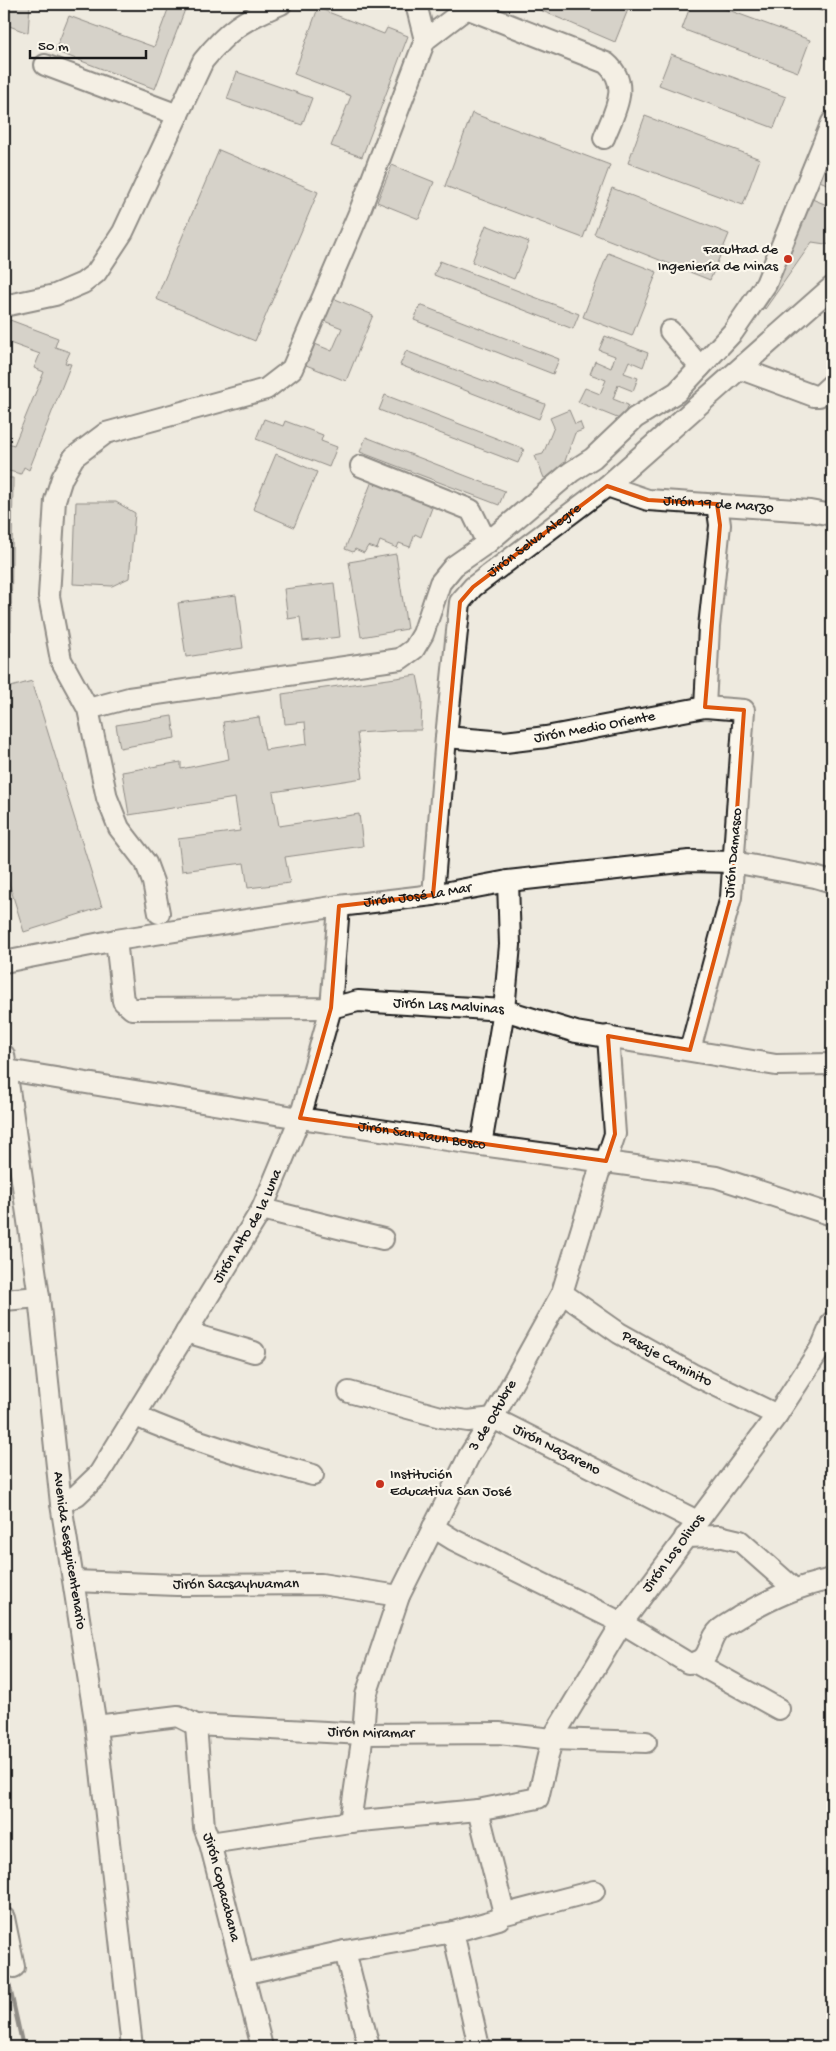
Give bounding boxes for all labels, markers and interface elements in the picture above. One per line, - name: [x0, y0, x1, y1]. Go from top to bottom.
- scale bar: [30, 28, 146, 60]
- text: 50 m: [38, 38, 69, 56]
- place label: Facultad de Ingeniería de Minas: [658, 241, 778, 276]
- marker: Facultad de Ingeniería de Minas: [782, 253, 794, 265]
- street label: Jirón 19 de Marzo: [663, 492, 775, 518]
- street label: Jirón Selva Alegre: [484, 499, 585, 582]
- street label: Jirón Medio Oriente: [533, 708, 657, 747]
- street label: Jirón Damasco: [721, 807, 747, 899]
- street label: Jirón José La Mar: [363, 879, 475, 912]
- street label: Jirón Las Malvinas: [393, 994, 505, 1019]
- street label: Jirón San Jaun Bosco: [357, 1118, 487, 1155]
- street label: Jirón Alto de la Luna: [209, 1166, 287, 1287]
- street label: Pasaje Caminito: [617, 1327, 715, 1391]
- street label: 3 de Octubre: [465, 1377, 521, 1456]
- street label: Jirón Nazareno: [510, 1420, 604, 1480]
- place label: Institución Educativa San José: [390, 1466, 512, 1501]
- street label: Avenida Sesquicentenario: [49, 1471, 90, 1631]
- marker: Institución Educativa San José: [374, 1478, 386, 1490]
- street label: Jirón Los Olivos: [639, 1511, 709, 1596]
- street label: Jirón Sacsayhuaman: [172, 1575, 299, 1594]
- street label: Jirón Miramar: [327, 1723, 416, 1743]
- street label: Jirón Copacabana: [198, 1830, 244, 1944]

